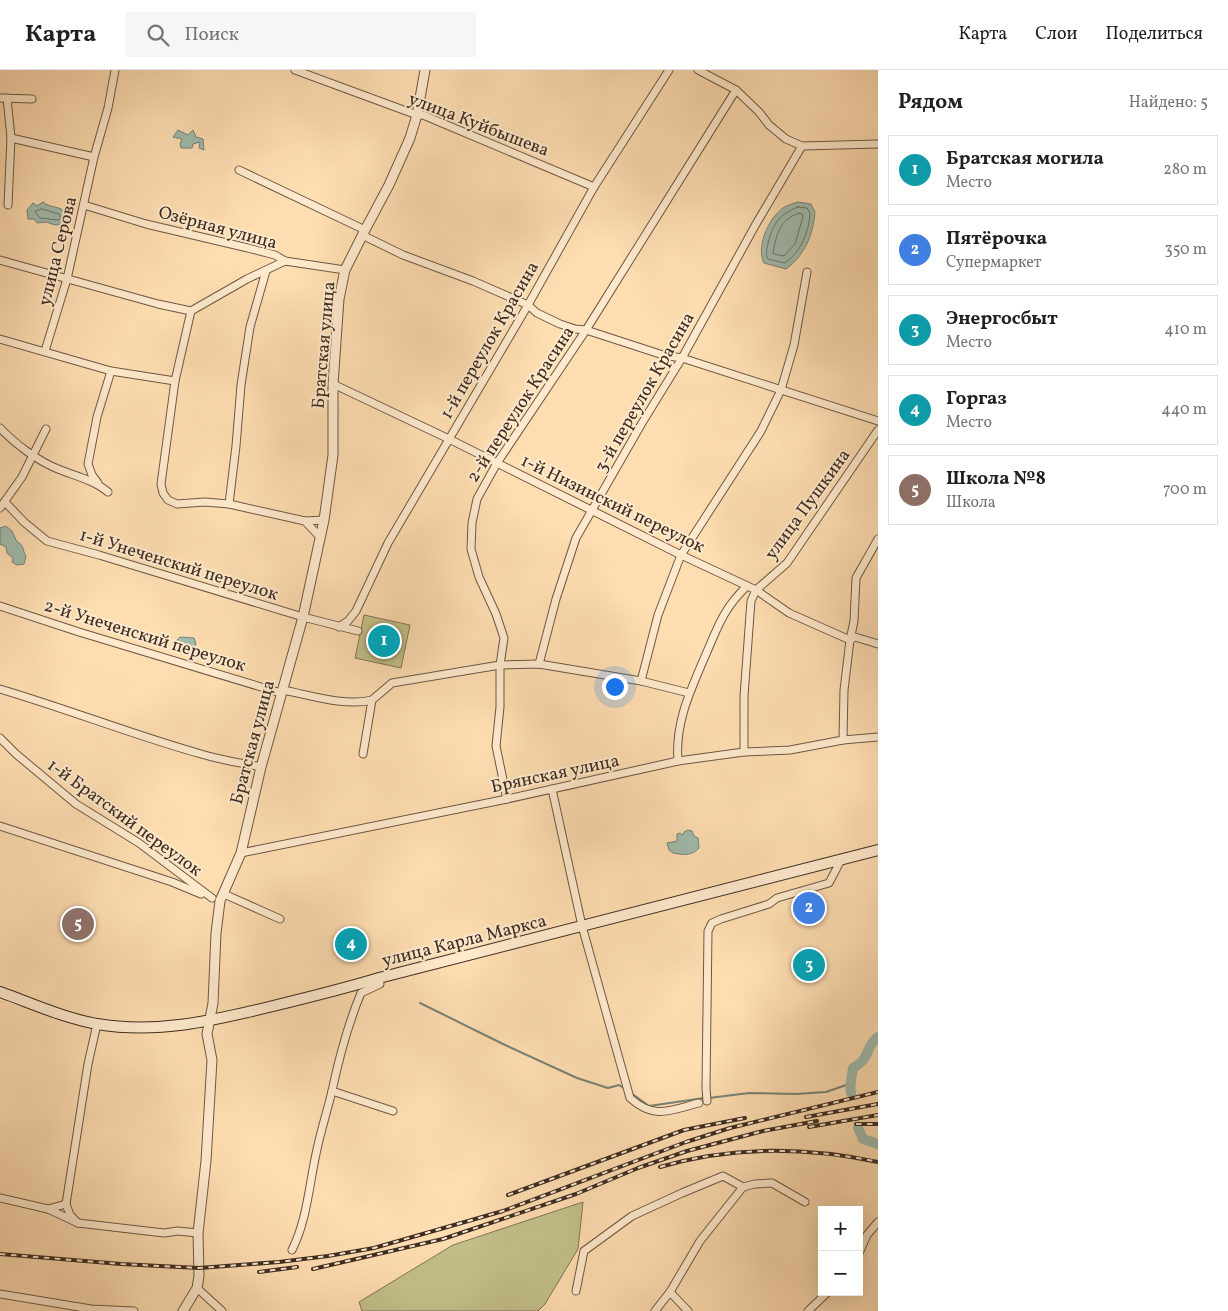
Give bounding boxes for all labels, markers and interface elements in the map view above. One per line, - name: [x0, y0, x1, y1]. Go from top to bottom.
- search box: [126, 12, 476, 57]
- text: Карта: [25, 18, 96, 52]
- icon: search: [144, 21, 172, 49]
- text: Поиск: [184, 22, 239, 48]
- text: Карта: [959, 22, 1007, 47]
- text: Слои: [1035, 22, 1077, 47]
- text: Поделиться: [1105, 22, 1203, 47]
- street label: улица Куйбышева: [404, 87, 553, 164]
- text: Рядом: [898, 88, 963, 117]
- text: Найдено: 5: [1129, 92, 1208, 114]
- text: Братская могила: [946, 146, 1104, 172]
- text: 1: [912, 159, 918, 181]
- text: 280 m: [1163, 159, 1207, 181]
- text: Место: [946, 172, 992, 194]
- street label: улица Серова: [33, 194, 84, 309]
- street label: Озёрная улица: [155, 201, 280, 256]
- text: Пятёрочка: [946, 226, 1047, 252]
- text: 2: [911, 239, 919, 261]
- text: 350 m: [1164, 239, 1207, 261]
- text: Супермаркет: [946, 252, 1042, 274]
- street label: 1-й переулок Красина: [435, 257, 546, 424]
- street label: Братская улица: [306, 280, 343, 410]
- text: Энергосбыт: [946, 306, 1058, 332]
- street label: 3-й переулок Красина: [589, 308, 701, 477]
- text: 3: [911, 319, 919, 341]
- text: 410 m: [1164, 319, 1207, 341]
- street label: 2-й переулок Красина: [461, 322, 581, 488]
- text: Место: [946, 332, 992, 354]
- text: Горгаз: [946, 386, 1007, 412]
- text: 4: [910, 399, 920, 421]
- text: 440 m: [1161, 399, 1207, 421]
- text: Место: [946, 412, 992, 434]
- street label: улица Пушкина: [759, 444, 857, 566]
- street label: 1-й Низинский переулок: [516, 449, 709, 560]
- text: Школа №8: [946, 466, 1046, 492]
- text: 5: [911, 479, 919, 501]
- text: 700 m: [1163, 479, 1207, 501]
- text: Школа: [946, 492, 996, 514]
- street label: 1-й Унеченский переулок: [76, 523, 281, 608]
- street label: 2-й Унеченский переулок: [41, 594, 249, 679]
- pin: 1: [368, 622, 400, 660]
- your location: [602, 674, 628, 700]
- street label: Братская улица: [225, 677, 282, 807]
- street label: Брянская улица: [489, 749, 622, 800]
- street label: 1-й Братский переулок: [41, 753, 207, 883]
- pin: 2: [793, 889, 825, 927]
- pin: 5: [62, 905, 94, 943]
- street label: улица Карла Маркса: [379, 909, 549, 974]
- pin: 4: [335, 925, 367, 963]
- pin: 3: [793, 946, 825, 984]
- map controls: [818, 1206, 863, 1296]
- button: +: [818, 1206, 863, 1251]
- button: −: [818, 1251, 863, 1296]

